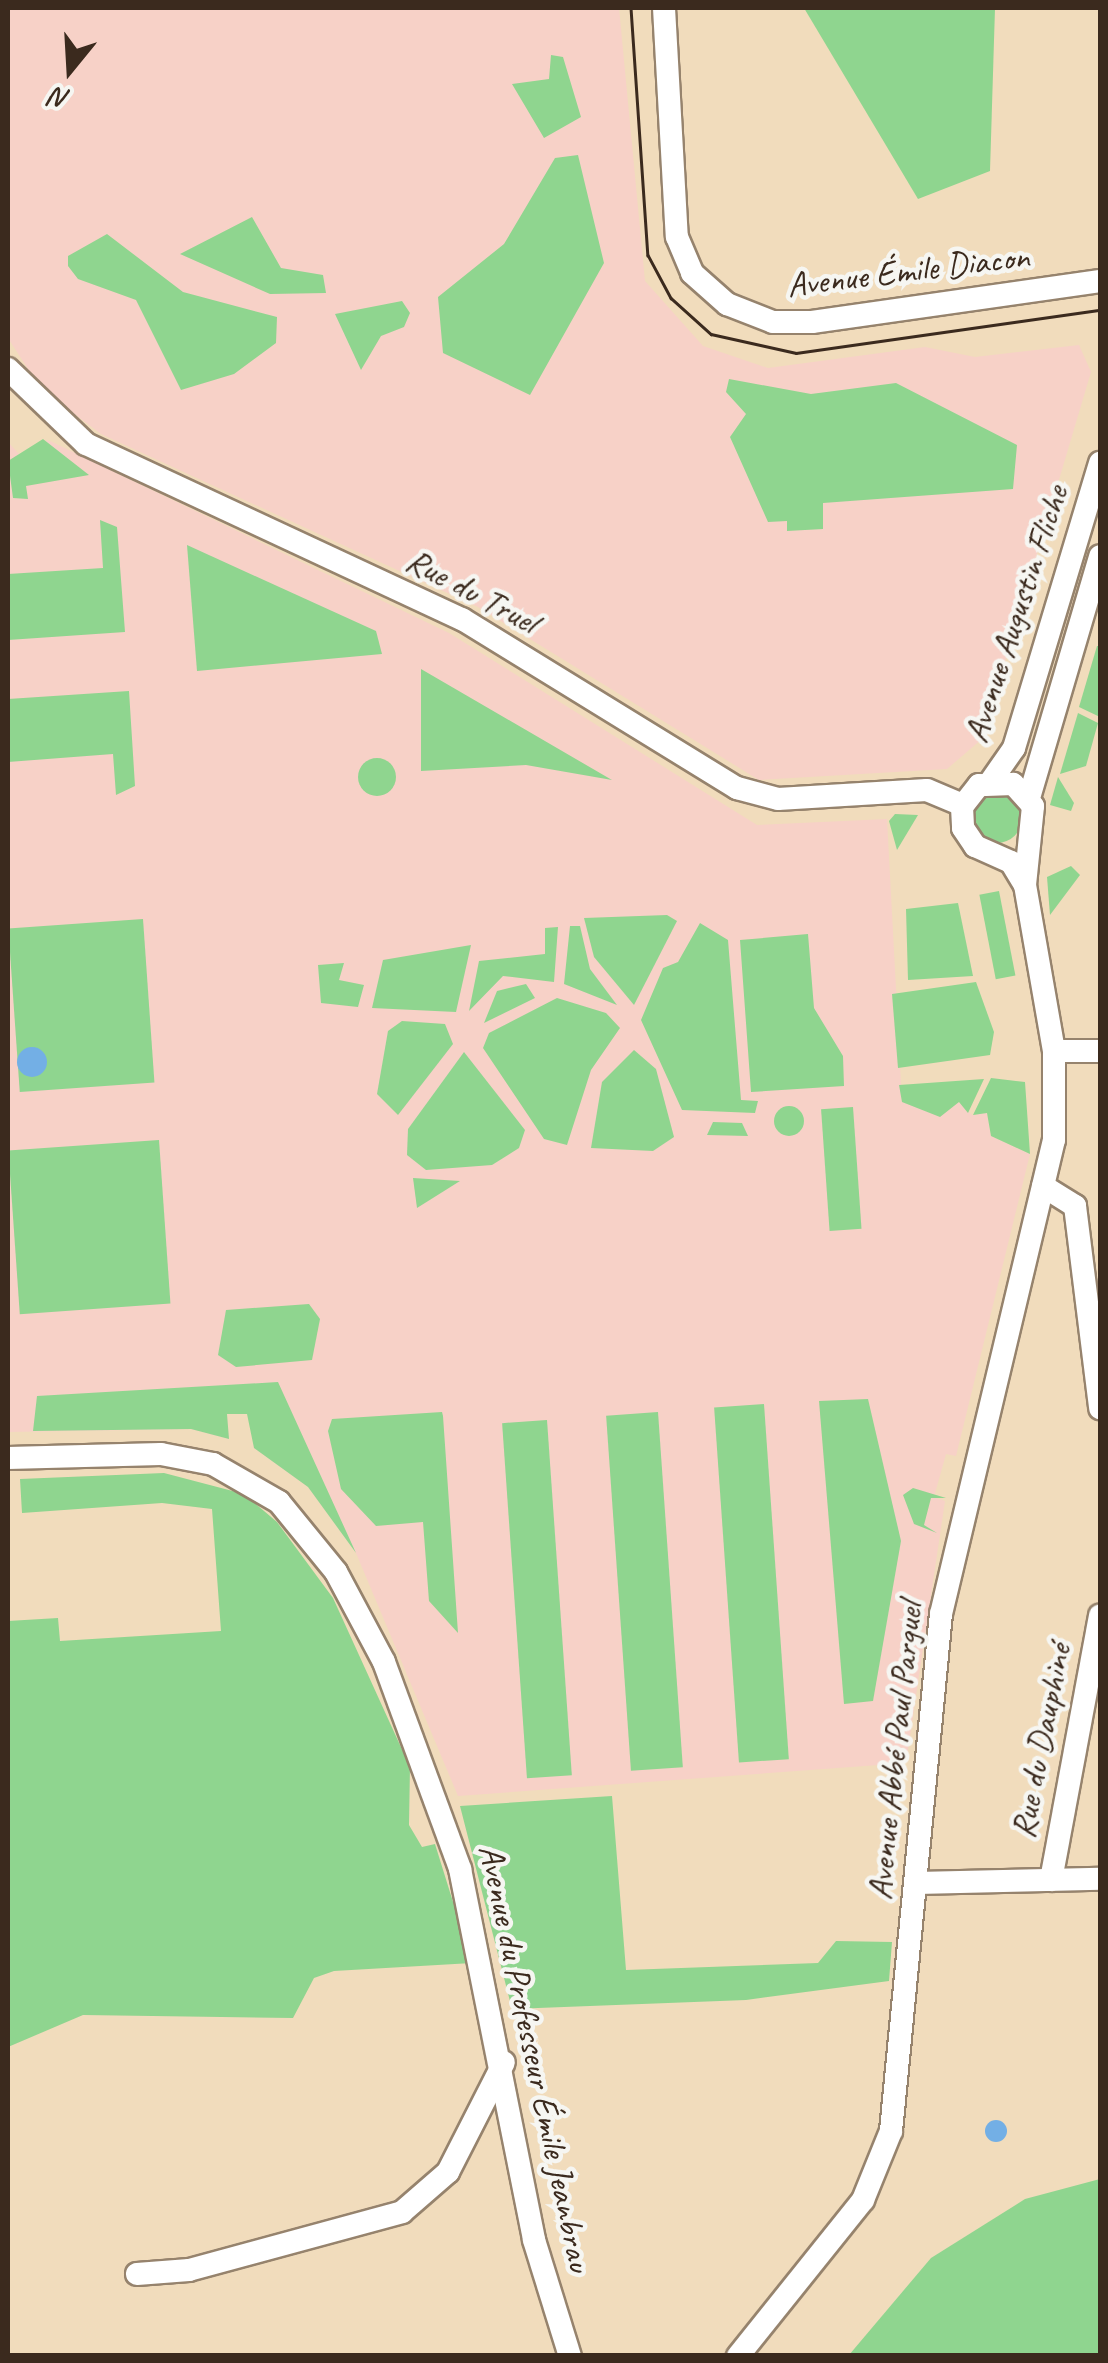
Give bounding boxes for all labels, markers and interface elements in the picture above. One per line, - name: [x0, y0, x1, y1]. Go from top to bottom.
- north arrow: [20, 20, 120, 120]
- text: N: [47, 80, 74, 118]
- street label: Avenue Émile Diacon: [785, 235, 1031, 307]
- street label: Avenue Augustin Fliche: [955, 480, 1077, 748]
- street label: Rue du Truel: [400, 539, 544, 643]
- street label: Avenue Abbé Paul Parguel: [858, 1600, 932, 1902]
- street label: Rue du Dauphiné: [1002, 1640, 1080, 1842]
- street label: Avenue du Professeur Émile Jeanbrau: [469, 1842, 601, 2274]

